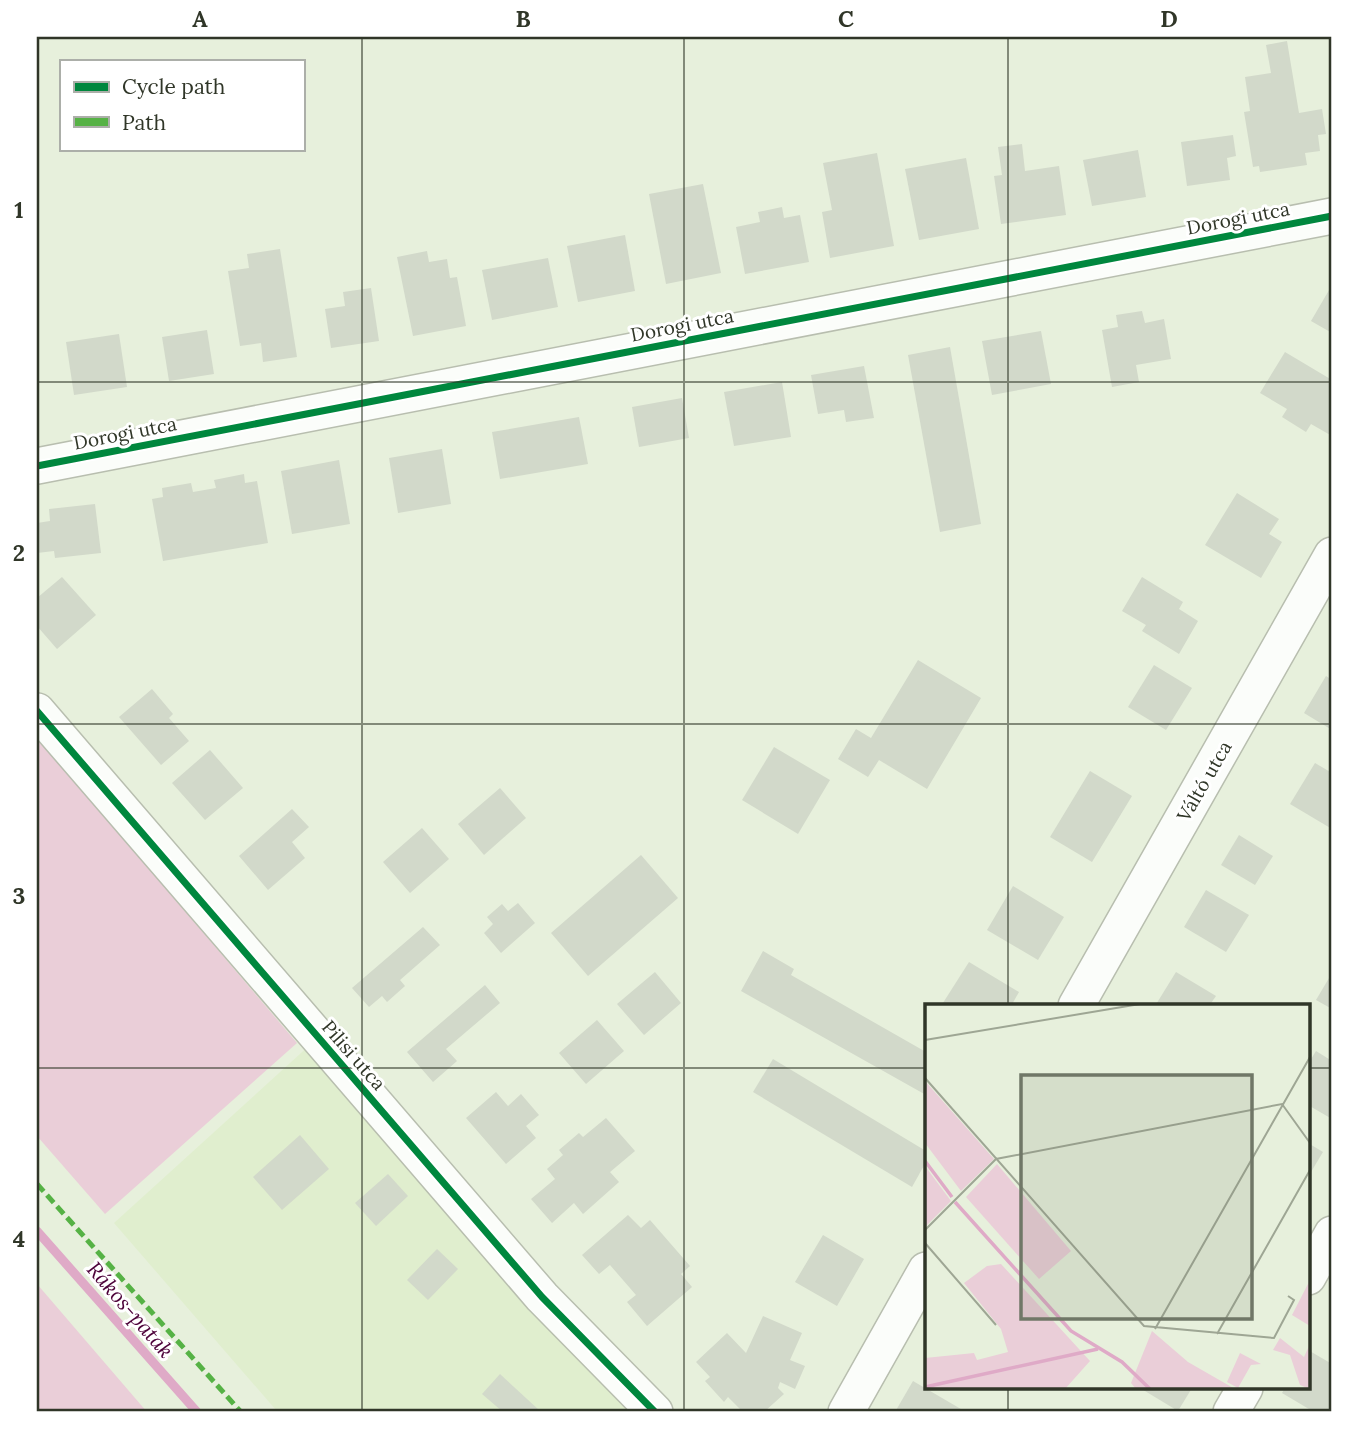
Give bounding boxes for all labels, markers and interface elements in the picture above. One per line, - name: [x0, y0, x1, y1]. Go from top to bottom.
- text: A: [192, 4, 208, 33]
- text: B: [515, 4, 531, 33]
- text: C: [838, 4, 854, 33]
- text: D: [1160, 4, 1178, 33]
- legend: [60, 60, 304, 150]
- text: Cycle path: [122, 73, 225, 100]
- text: Path: [122, 109, 166, 136]
- text: 1: [14, 195, 24, 224]
- street label: Dorogi utca: [1184, 196, 1292, 240]
- street label: Dorogi utca: [628, 303, 736, 347]
- street label: Dorogi utca: [71, 411, 179, 455]
- text: 2: [13, 538, 25, 567]
- street label: Váltó utca: [1171, 736, 1237, 826]
- text: 3: [13, 881, 25, 910]
- inset map: [925, 1004, 1310, 1390]
- street label: Pilisi utca: [317, 1015, 391, 1095]
- text: 4: [13, 1224, 25, 1253]
- water label: Rákos-patak: [81, 1256, 180, 1364]

